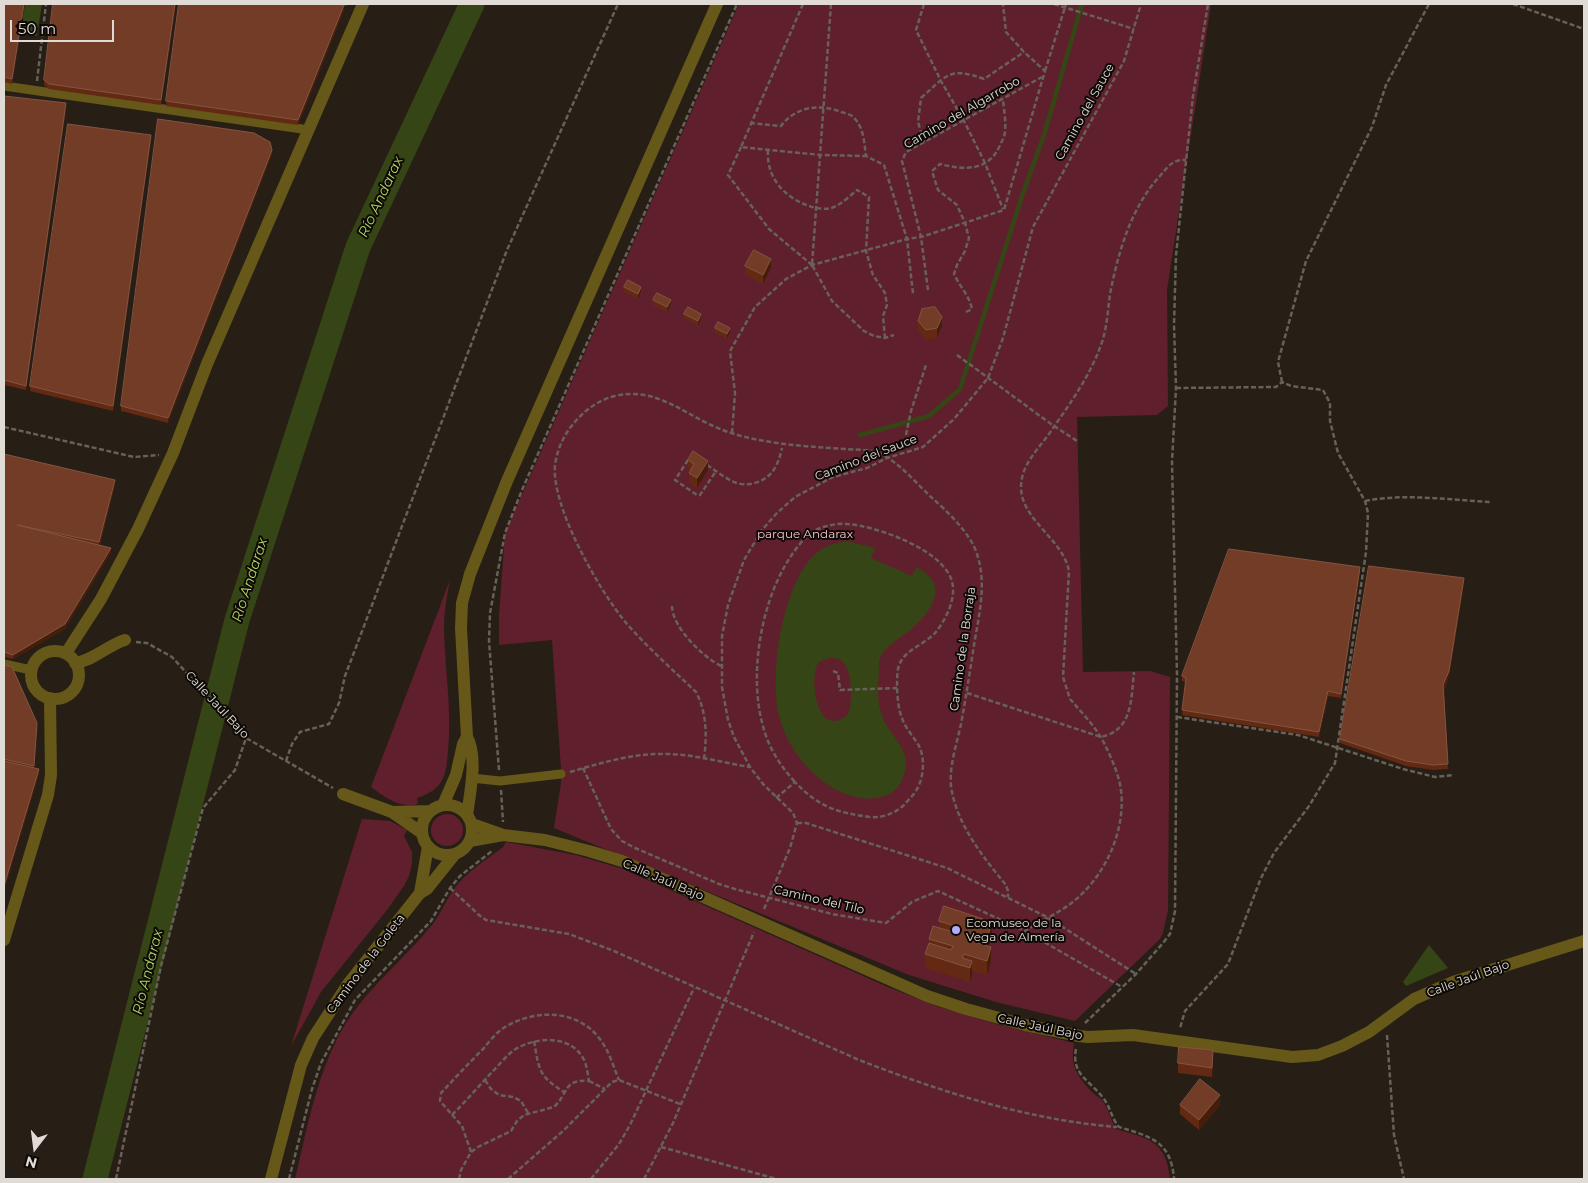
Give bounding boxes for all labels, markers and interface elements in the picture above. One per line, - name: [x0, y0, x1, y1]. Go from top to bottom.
- scale bar: [12, 10, 116, 42]
- text: 50 m: [18, 19, 56, 38]
- street label: Camino del Sauce: [1052, 61, 1118, 163]
- street label: Camino del Algarrobo: [901, 74, 1023, 152]
- water label: Río Andarax: [355, 154, 407, 240]
- street label: Camino del Sauce: [813, 432, 919, 484]
- park label: parque Andarax: [757, 527, 853, 541]
- water label: Río Andarax: [229, 536, 271, 624]
- street label: Camino de la Borraja: [947, 586, 979, 712]
- street label: Calle Jaúl Bajo: [182, 668, 252, 742]
- street label: Calle Jaúl Bajo: [620, 856, 706, 904]
- street label: Camino del Tilo: [772, 883, 866, 917]
- street label: Camino de la Goleta: [324, 911, 408, 1017]
- place label: Ecomuseo de la Vega de Almería: [966, 916, 1065, 944]
- marker: Ecomuseo de la Vega de Almería: [950, 924, 962, 936]
- water label: Río Andarax: [129, 928, 167, 1016]
- street label: Calle Jaúl Bajo: [1425, 957, 1511, 1001]
- street label: Calle Jaúl Bajo: [996, 1011, 1084, 1043]
- north arrow: [10, 1123, 60, 1173]
- text: N: [23, 1152, 39, 1173]

